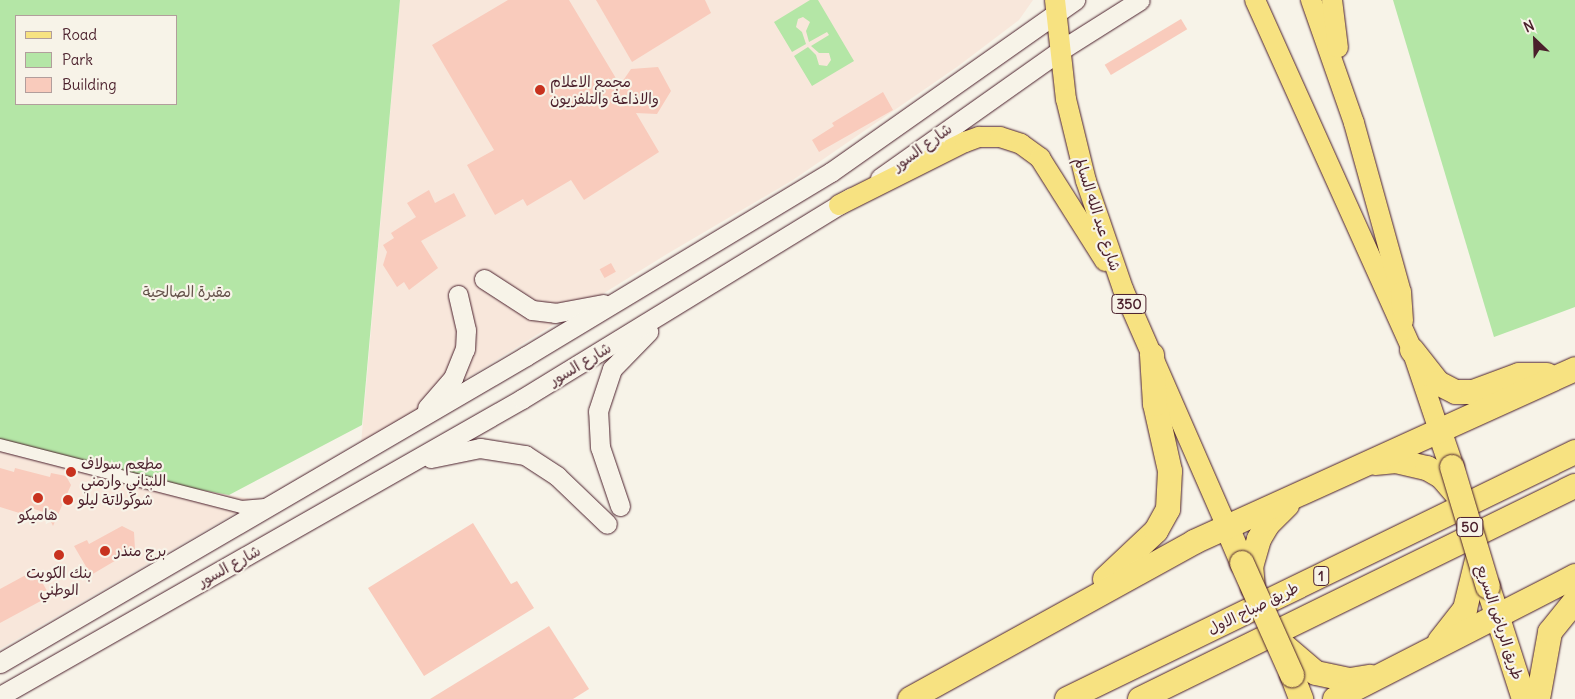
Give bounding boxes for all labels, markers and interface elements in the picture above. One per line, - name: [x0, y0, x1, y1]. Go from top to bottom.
- legend: [15, 15, 178, 105]
- north arrow: [1510, 15, 1560, 65]
- text: N: [1521, 16, 1537, 36]
- text: Road: [62, 25, 97, 44]
- text: Park: [62, 50, 93, 69]
- place label: مجمع الاعلام والاذاعة والتلفزيون: [550, 72, 659, 107]
- text: Building: [62, 75, 117, 94]
- marker: مجمع الاعلام والاذاعة والتلفزيون: [534, 84, 546, 96]
- street label: شارع السور: [889, 120, 955, 174]
- street label: شارع عبد الله السالم: [1071, 155, 1125, 273]
- park label: مقبرة الصالحية: [143, 283, 231, 301]
- road number: 350: [1110, 292, 1148, 316]
- street label: شارع السور: [546, 339, 614, 389]
- place label: مطعم سولاف اللبناني وارمني: [81, 454, 166, 489]
- marker: مطعم سولاف اللبناني وارمني: [65, 466, 77, 478]
- place label: شوكولاتة ليلو: [78, 491, 153, 509]
- marker: هاميكو: [32, 492, 44, 504]
- marker: شوكولاتة ليلو: [62, 494, 74, 506]
- place label: هاميكو: [18, 506, 58, 524]
- road number: 50: [1456, 516, 1484, 538]
- street label: شارع السور: [195, 541, 263, 591]
- place label: برج منذر: [115, 542, 166, 560]
- marker: برج منذر: [99, 545, 111, 557]
- marker: بنك الكويت الوطني: [53, 549, 65, 561]
- street label: طريق الرياض السريع: [1473, 562, 1527, 682]
- place label: بنك الكويت الوطني: [26, 563, 92, 598]
- road number: 1: [1312, 564, 1330, 588]
- street label: طريق صباح الاول: [1205, 578, 1301, 638]

